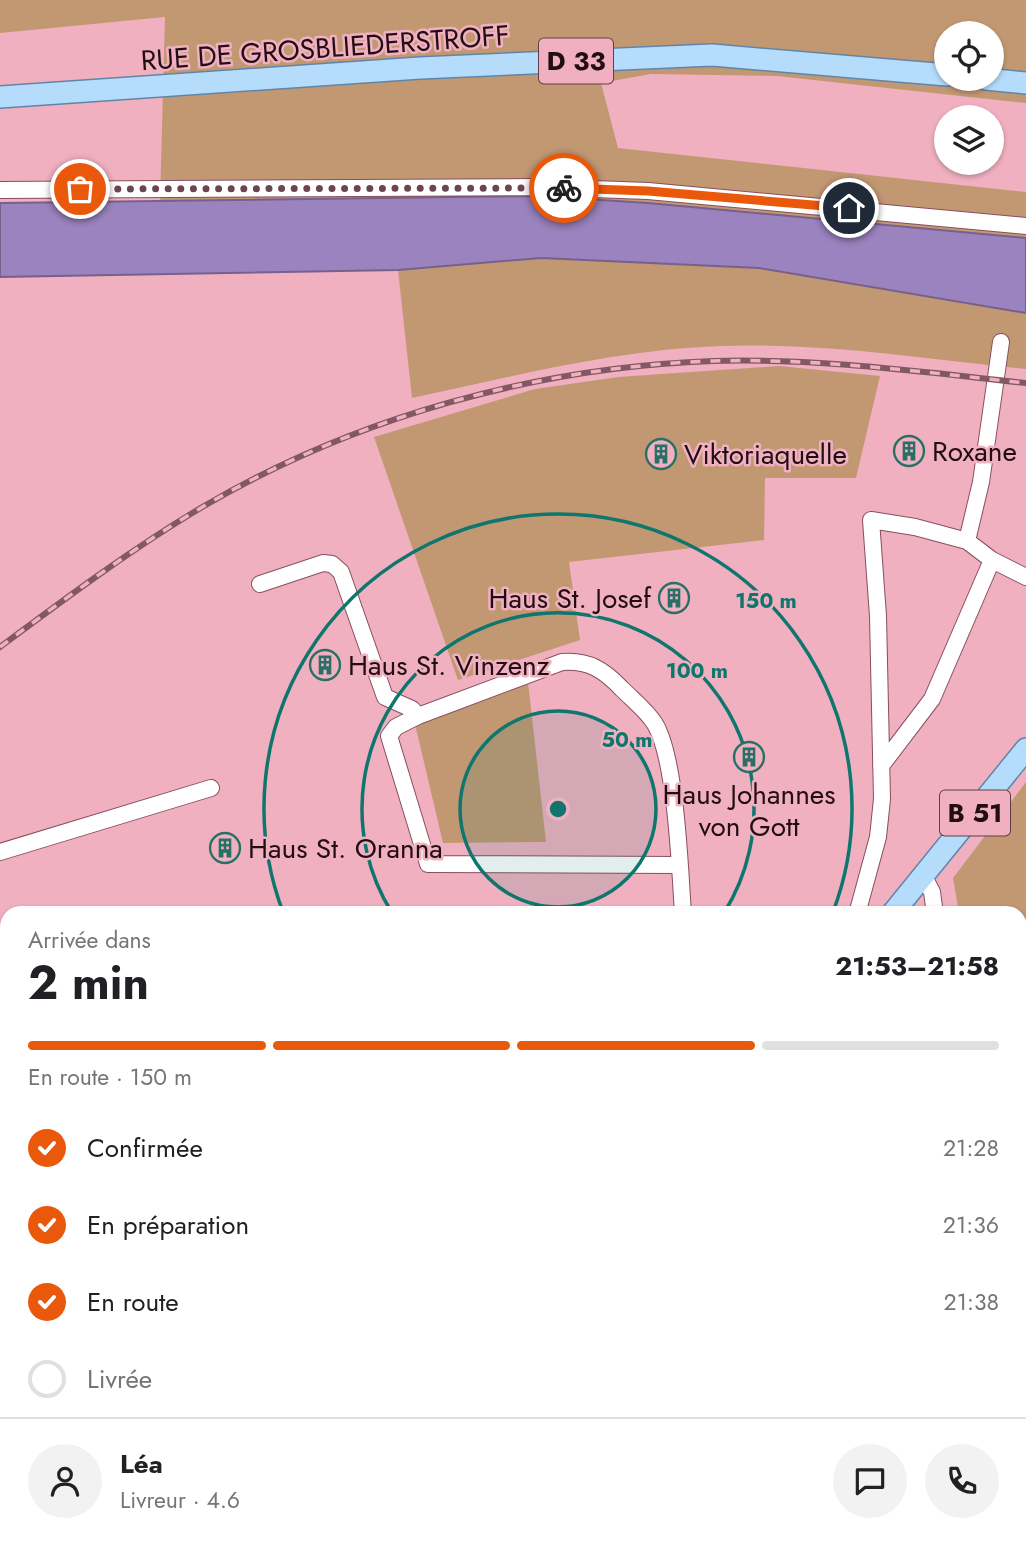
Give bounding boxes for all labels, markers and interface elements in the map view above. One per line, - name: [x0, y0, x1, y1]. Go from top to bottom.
- street label: RUE DE GROSBLIEDERSTROFF: [139, 15, 511, 81]
- map controls: [934, 21, 1004, 175]
- button: locate: [934, 21, 1004, 91]
- road number: D 33: [539, 38, 613, 83]
- button: layers: [934, 105, 1004, 175]
- courier: [529, 153, 599, 223]
- pin: [50, 159, 110, 219]
- icon: bike: [545, 169, 583, 207]
- icon: bag: [61, 170, 99, 208]
- pin: [819, 178, 879, 238]
- icon: home: [830, 189, 868, 227]
- place label: Roxane: [932, 431, 1017, 472]
- place label: Viktoriaquelle: [684, 434, 847, 475]
- building icon: Roxane: [892, 434, 926, 468]
- building icon: Viktoriaquelle: [644, 437, 678, 471]
- place label: Haus St. Josef: [489, 578, 652, 619]
- building icon: Haus St. Josef: [657, 581, 691, 615]
- text: 150 m: [735, 586, 797, 616]
- place label: Haus St. Vinzenz: [348, 645, 550, 686]
- building icon: Haus St. Vinzenz: [308, 648, 342, 682]
- text: 100 m: [666, 656, 728, 686]
- text: 50 m: [602, 725, 652, 755]
- building icon: Haus Johannes von Gott: [732, 740, 766, 774]
- place label: Haus Johannes von Gott: [662, 774, 836, 847]
- road number: B 51: [940, 790, 1010, 835]
- centre of rings: [546, 797, 570, 821]
- place label: Haus St. Oranna: [248, 828, 443, 869]
- building icon: Haus St. Oranna: [208, 831, 242, 865]
- text: Arrivée dans: [28, 923, 151, 957]
- text: 21:53–21:58: [835, 947, 999, 985]
- text: 2 min: [28, 950, 149, 1016]
- text: En route · 150 m: [28, 1060, 192, 1094]
- icon: check: [28, 1129, 66, 1167]
- text: Confirmée: [87, 1129, 203, 1167]
- text: 21:28: [943, 1131, 999, 1165]
- icon: check: [28, 1206, 66, 1244]
- text: En préparation: [87, 1206, 249, 1244]
- text: 21:36: [943, 1208, 999, 1242]
- icon: check: [28, 1283, 66, 1321]
- text: En route: [87, 1283, 179, 1321]
- text: 21:38: [944, 1285, 999, 1319]
- text: Livrée: [87, 1360, 152, 1398]
- button: person: [28, 1444, 102, 1518]
- button: chat: [833, 1444, 907, 1518]
- button: phone: [925, 1444, 999, 1518]
- text: Léa: [120, 1445, 163, 1483]
- text: Livreur · 4.6: [120, 1483, 240, 1517]

